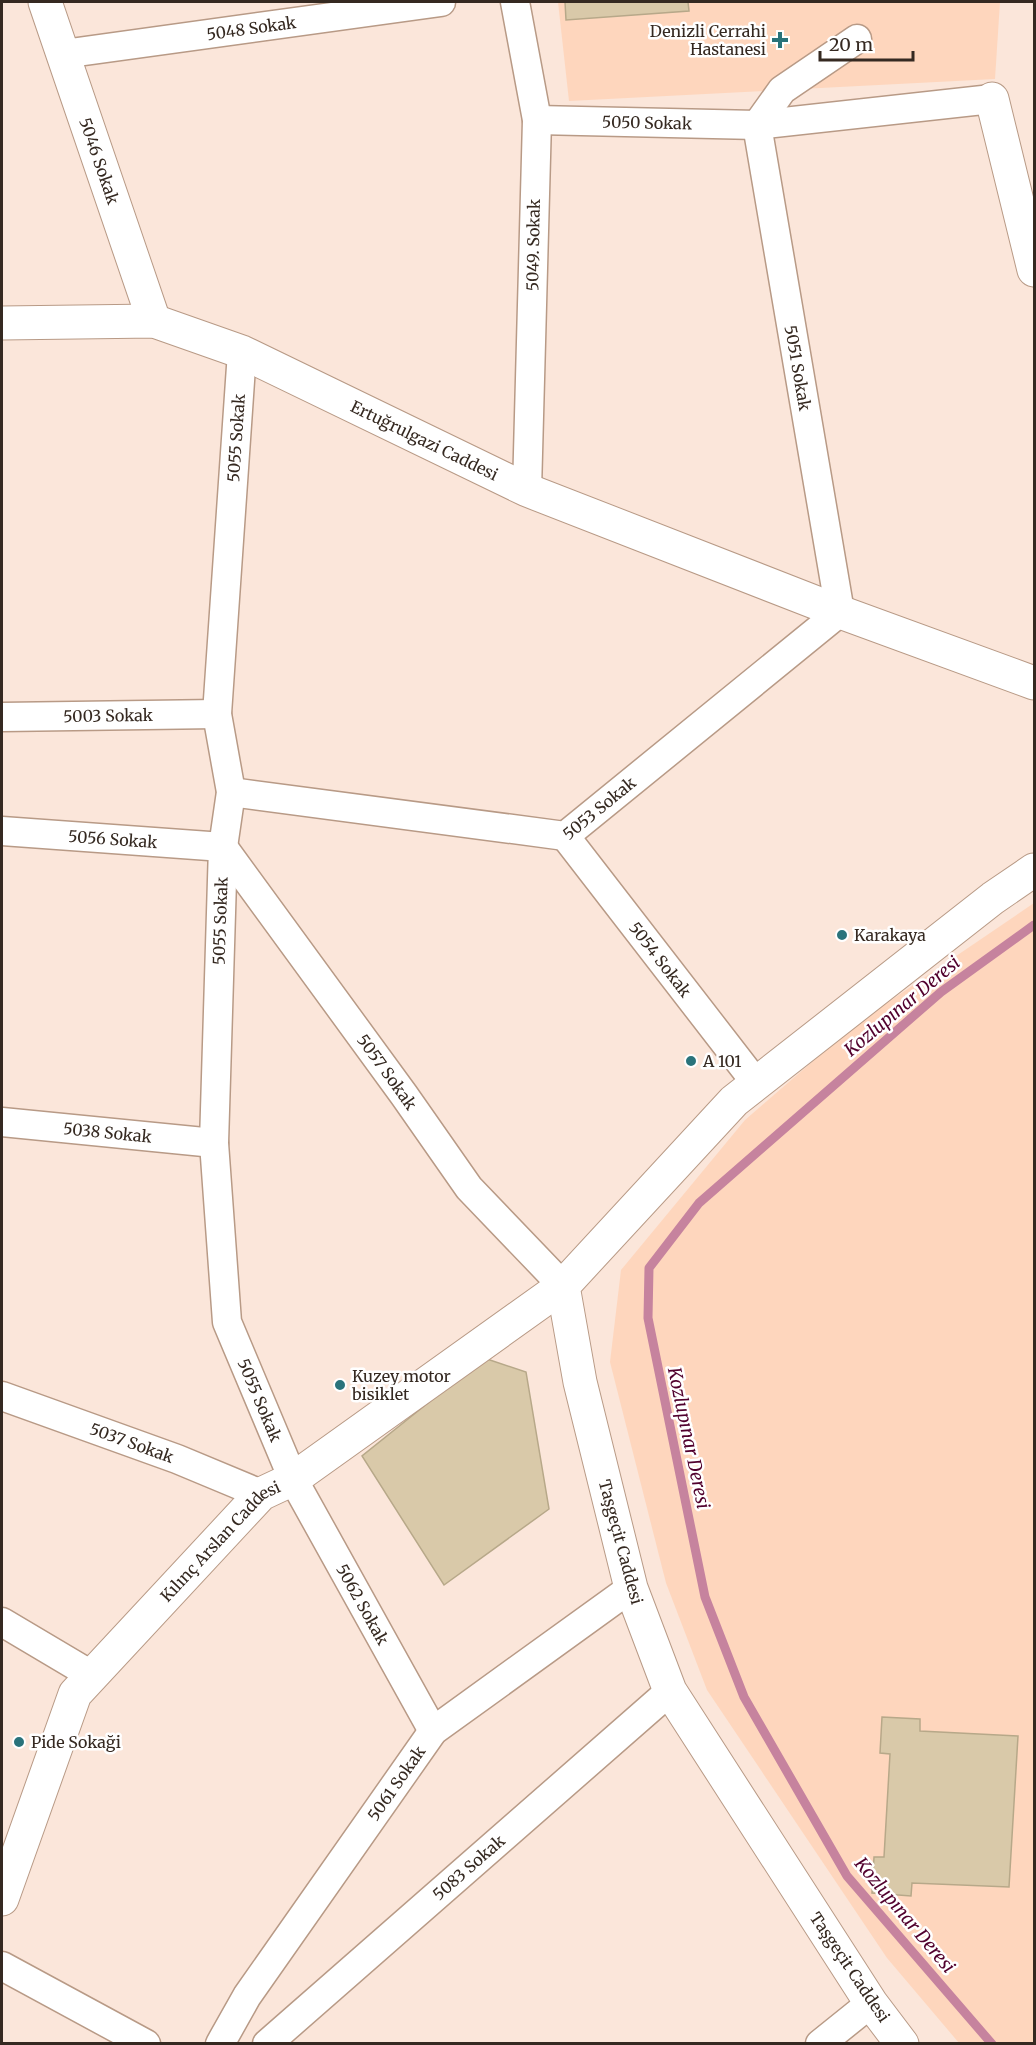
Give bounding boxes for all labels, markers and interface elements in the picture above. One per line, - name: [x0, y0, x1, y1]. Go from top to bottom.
- street label: 5048 Sokak: [205, 12, 298, 44]
- place label: Denizli Cerrahi Hastanesi: [650, 21, 766, 59]
- scale bar: [820, 24, 913, 62]
- marker: Denizli Cerrahi Hastanesi: [771, 31, 789, 49]
- text: 20 m: [829, 33, 873, 56]
- street label: 5050 Sokak: [602, 111, 693, 134]
- street label: 5046 Sokak: [75, 115, 124, 208]
- street label: 5049. Sokak: [522, 198, 544, 291]
- street label: 5051 Sokak: [781, 324, 815, 413]
- street label: 5055 Sokak: [223, 392, 249, 483]
- street label: Ertuğrulgazi Caddesi: [347, 396, 501, 485]
- street label: 5003 Sokak: [63, 705, 154, 726]
- street label: 5053 Sokak: [559, 772, 640, 844]
- street label: 5056 Sokak: [67, 826, 159, 852]
- street label: 5055 Sokak: [208, 876, 232, 966]
- street label: 5054 Sokak: [625, 918, 696, 1002]
- place label: Karakaya: [854, 925, 926, 945]
- marker: Karakaya: [835, 928, 849, 942]
- water label: Kozlupınar Deresi: [839, 951, 965, 1062]
- street label: 5057 Sokak: [353, 1030, 422, 1114]
- place label: A 101: [702, 1051, 742, 1071]
- marker: A 101: [684, 1054, 698, 1068]
- street label: 5038 Sokak: [62, 1118, 153, 1147]
- street label: 5055 Sokak: [233, 1355, 287, 1446]
- water label: Kozlupınar Deresi: [663, 1364, 715, 1511]
- place label: Kuzey motor bisiklet: [351, 1366, 451, 1404]
- marker: Kuzey motor bisiklet: [333, 1378, 347, 1392]
- street label: 5037 Sokak: [87, 1418, 177, 1467]
- street label: Kılınç Arslan Caddesi: [156, 1476, 283, 1606]
- street label: Taşgeçit Caddesi: [595, 1477, 647, 1607]
- street label: 5062 Sokak: [332, 1560, 394, 1649]
- place label: Pide Sokaği: [31, 1732, 121, 1752]
- marker: Pide Sokaği: [12, 1735, 26, 1749]
- street label: 5061 Sokak: [363, 1741, 430, 1825]
- street label: 5083 Sokak: [429, 1830, 509, 1904]
- water label: Kozlupınar Deresi: [849, 1852, 960, 1978]
- street label: Taşgeçit Caddesi: [806, 1908, 894, 2026]

